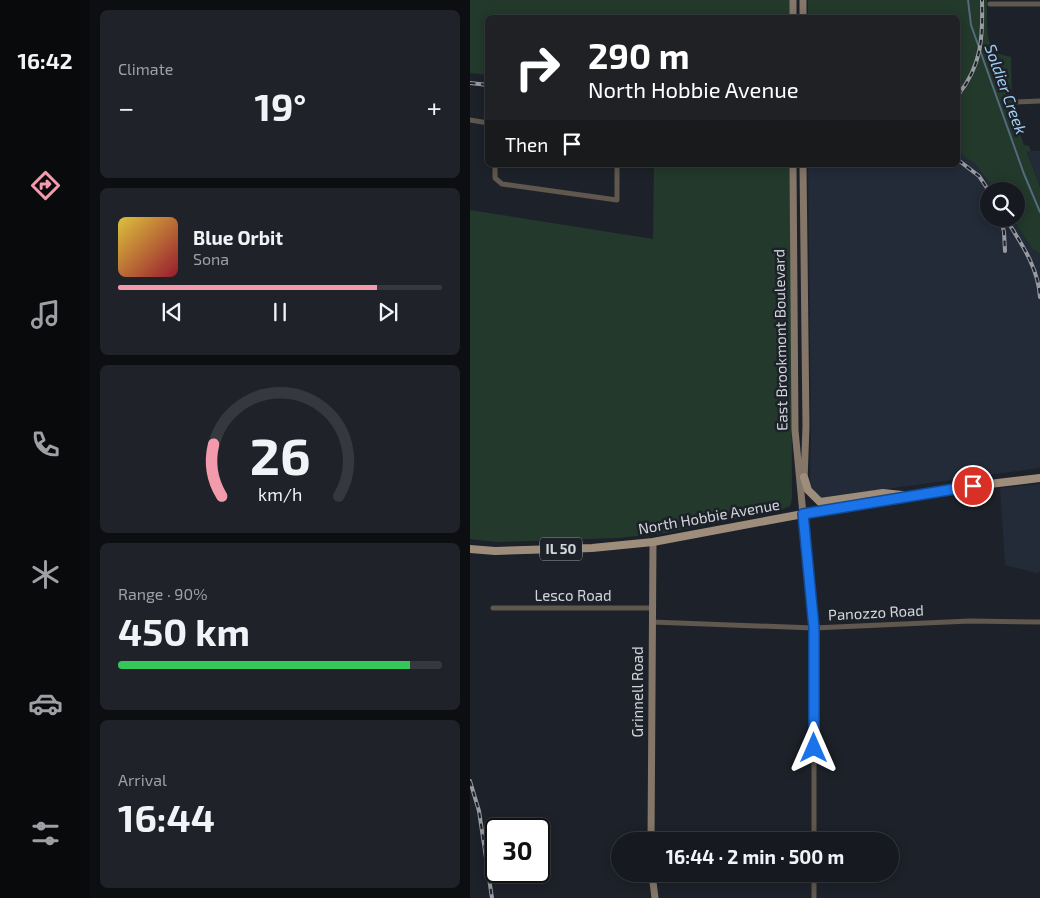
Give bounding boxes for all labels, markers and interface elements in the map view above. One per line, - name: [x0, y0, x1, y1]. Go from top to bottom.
- text: 290 m: [588, 34, 689, 76]
- icon: right: [505, 35, 570, 100]
- water label: Soldier Creek: [981, 41, 1032, 137]
- text: 16:42: [18, 47, 72, 73]
- text: Climate: [118, 59, 173, 78]
- text: North Hobbie Avenue: [588, 76, 799, 102]
- text: 19°: [255, 83, 306, 129]
- text: −: [118, 90, 134, 124]
- text: +: [427, 90, 442, 124]
- icon: arrive: [558, 130, 586, 158]
- text: Then: [505, 133, 548, 156]
- icon: directions: [28, 168, 63, 203]
- map controls: [980, 182, 1025, 227]
- button: search: [980, 182, 1025, 227]
- text: Blue Orbit: [193, 226, 283, 249]
- text: Sona: [193, 249, 229, 268]
- street label: East Brookmont Boulevard: [769, 249, 791, 431]
- icon: music: [28, 297, 63, 332]
- icon: previous: [158, 298, 186, 326]
- icon: pause: [266, 298, 294, 326]
- icon: next: [374, 298, 402, 326]
- text: 26: [250, 423, 310, 485]
- icon: phone: [28, 427, 63, 462]
- pin: [952, 465, 994, 507]
- icon: arrive: [959, 472, 987, 500]
- text: km/h: [258, 483, 302, 505]
- street label: North Hobbie Avenue: [637, 495, 781, 537]
- road number: IL 50: [540, 538, 582, 560]
- icon: climate: [28, 557, 63, 592]
- text: Range · 90%: [118, 584, 207, 603]
- street label: Lesco Road: [535, 586, 611, 604]
- street label: Panozzo Road: [828, 601, 924, 623]
- text: 450 km: [118, 608, 250, 654]
- street label: Grinnell Road: [628, 646, 646, 738]
- icon: car: [28, 686, 63, 721]
- position arrow: [787, 721, 839, 773]
- text: Arrival: [118, 770, 167, 789]
- text: 16:44: [118, 794, 215, 840]
- icon: filters: [28, 816, 63, 851]
- speed limit sign: 30: [485, 818, 550, 883]
- text: 16:44 · 2 min · 500 m: [666, 845, 844, 868]

